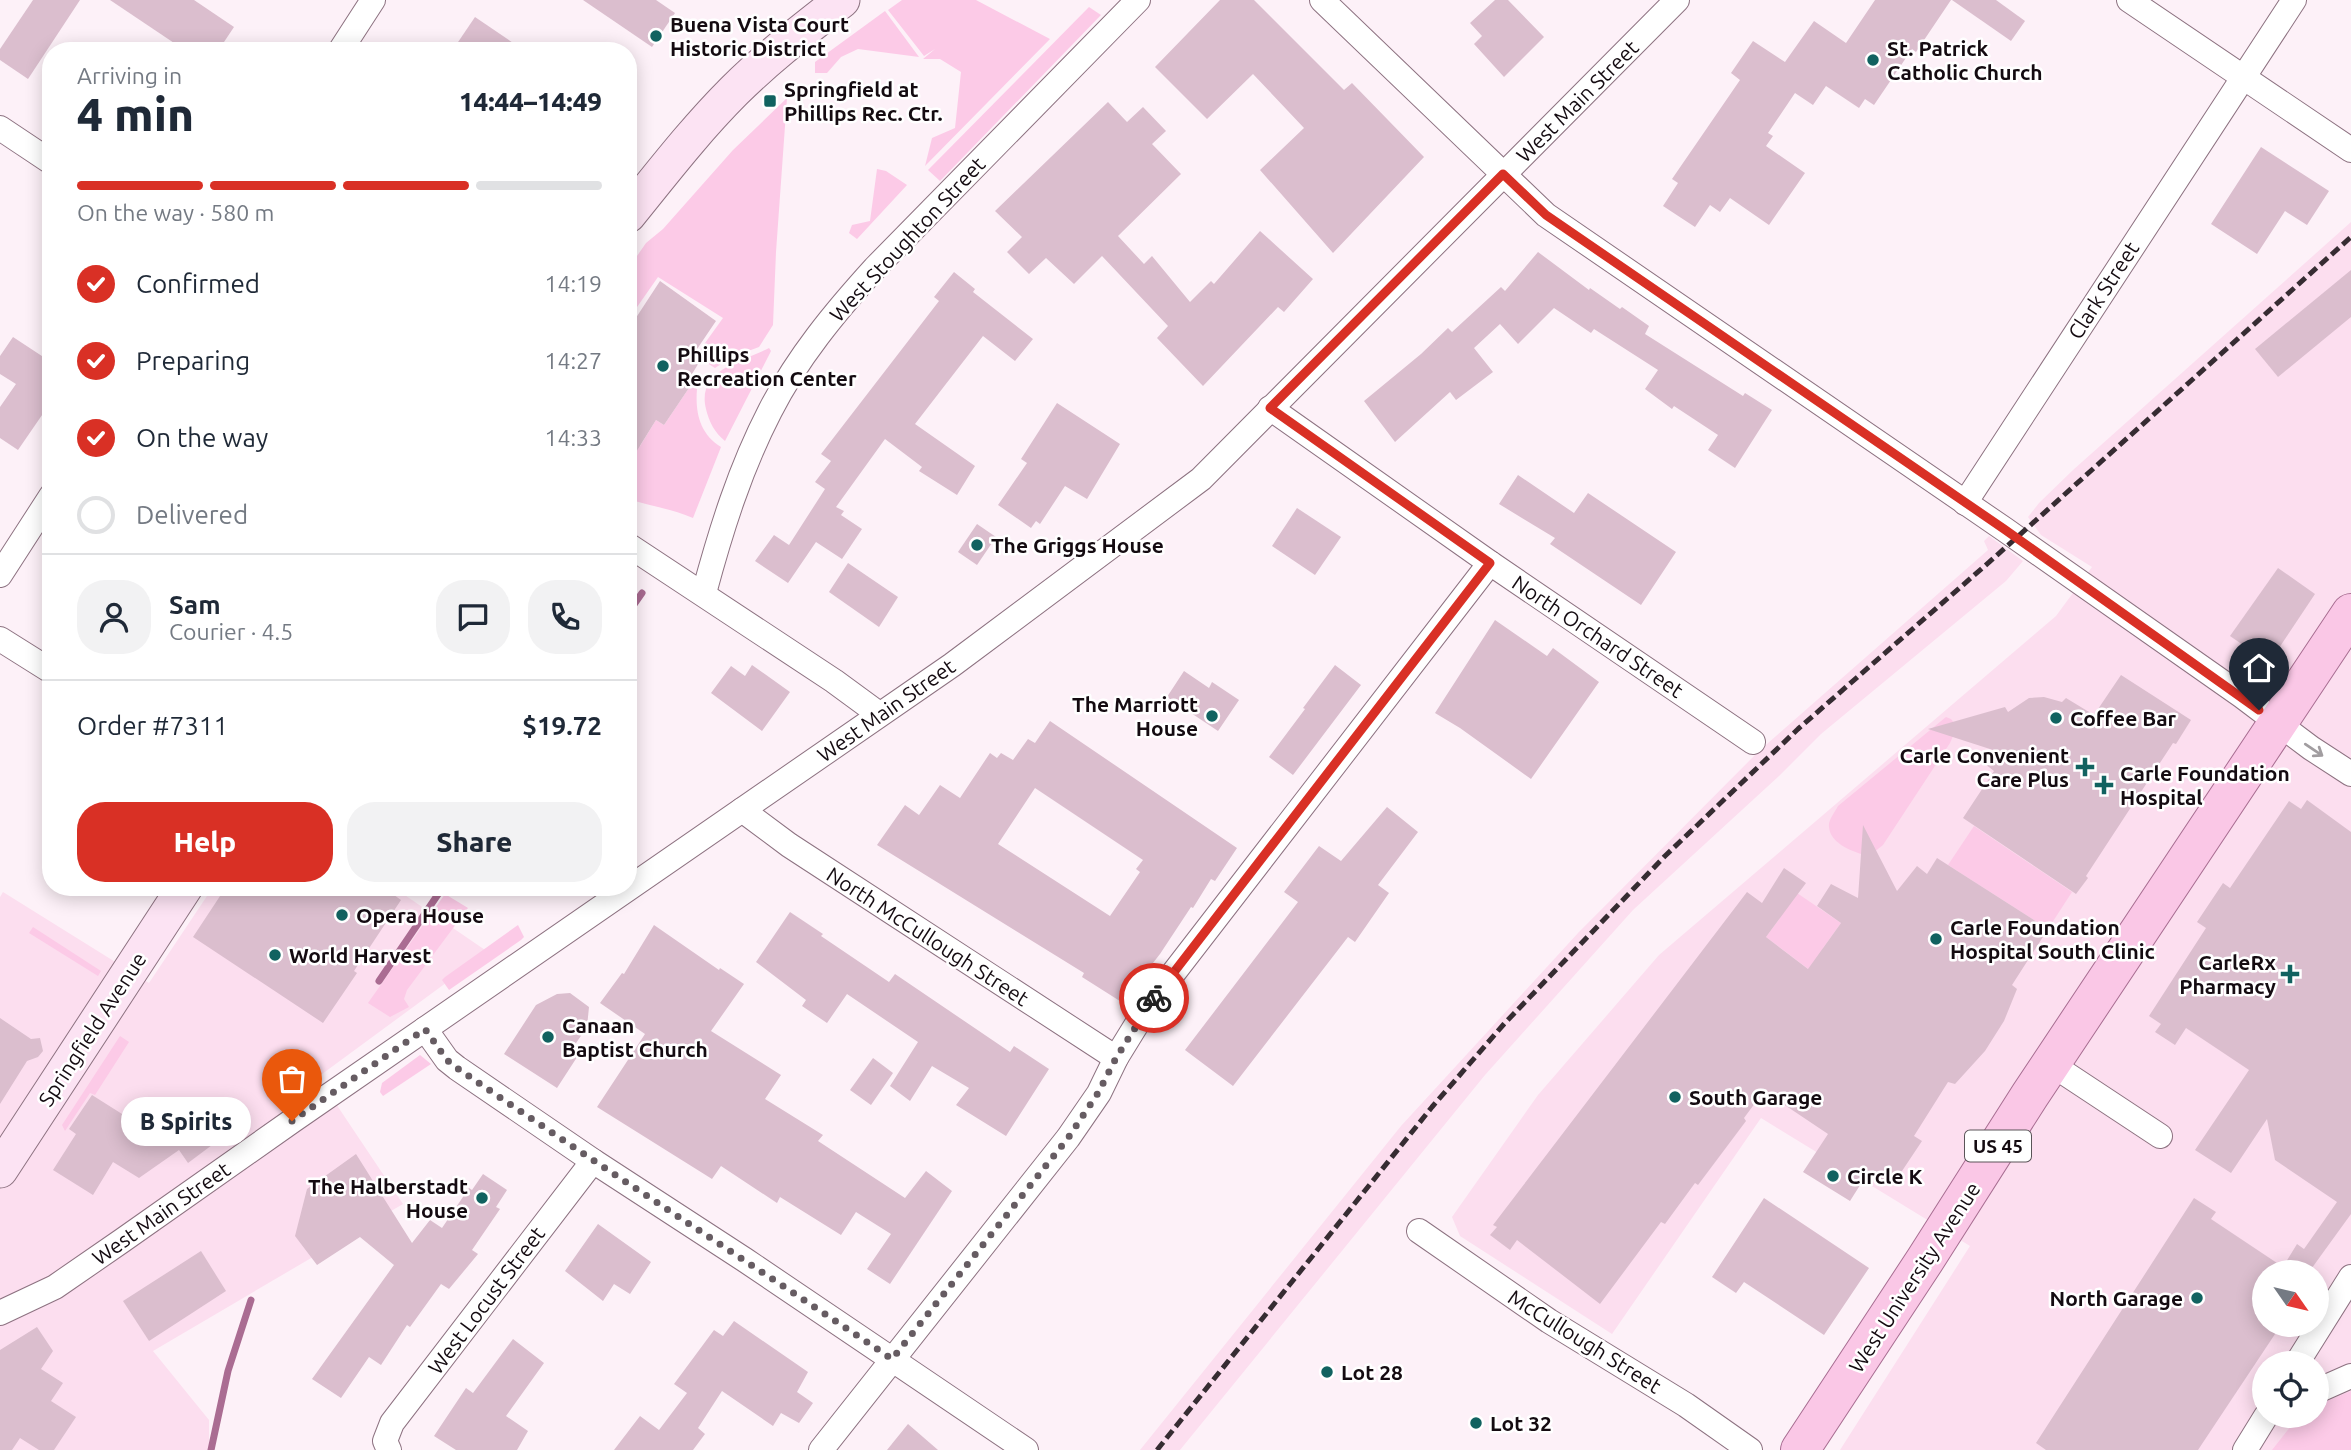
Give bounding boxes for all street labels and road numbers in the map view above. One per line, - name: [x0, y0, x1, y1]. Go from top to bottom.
- street label: West Main Street: [1511, 35, 1643, 167]
- street label: West Stoughton Street: [824, 152, 990, 326]
- street label: Clark Street: [2063, 237, 2143, 343]
- street label: North Orchard Street: [1508, 570, 1688, 702]
- street label: West Main Street: [813, 654, 959, 766]
- street label: North McCullough Street: [823, 862, 1033, 1010]
- street label: Springfield Avenue: [33, 948, 151, 1110]
- road number: US 45: [1965, 1130, 2031, 1162]
- street label: West Main Street: [88, 1157, 234, 1269]
- street label: West University Avenue: [1843, 1177, 1985, 1377]
- street label: West Locust Street: [423, 1222, 549, 1378]
- street label: McCullough Street: [1504, 1284, 1666, 1398]

